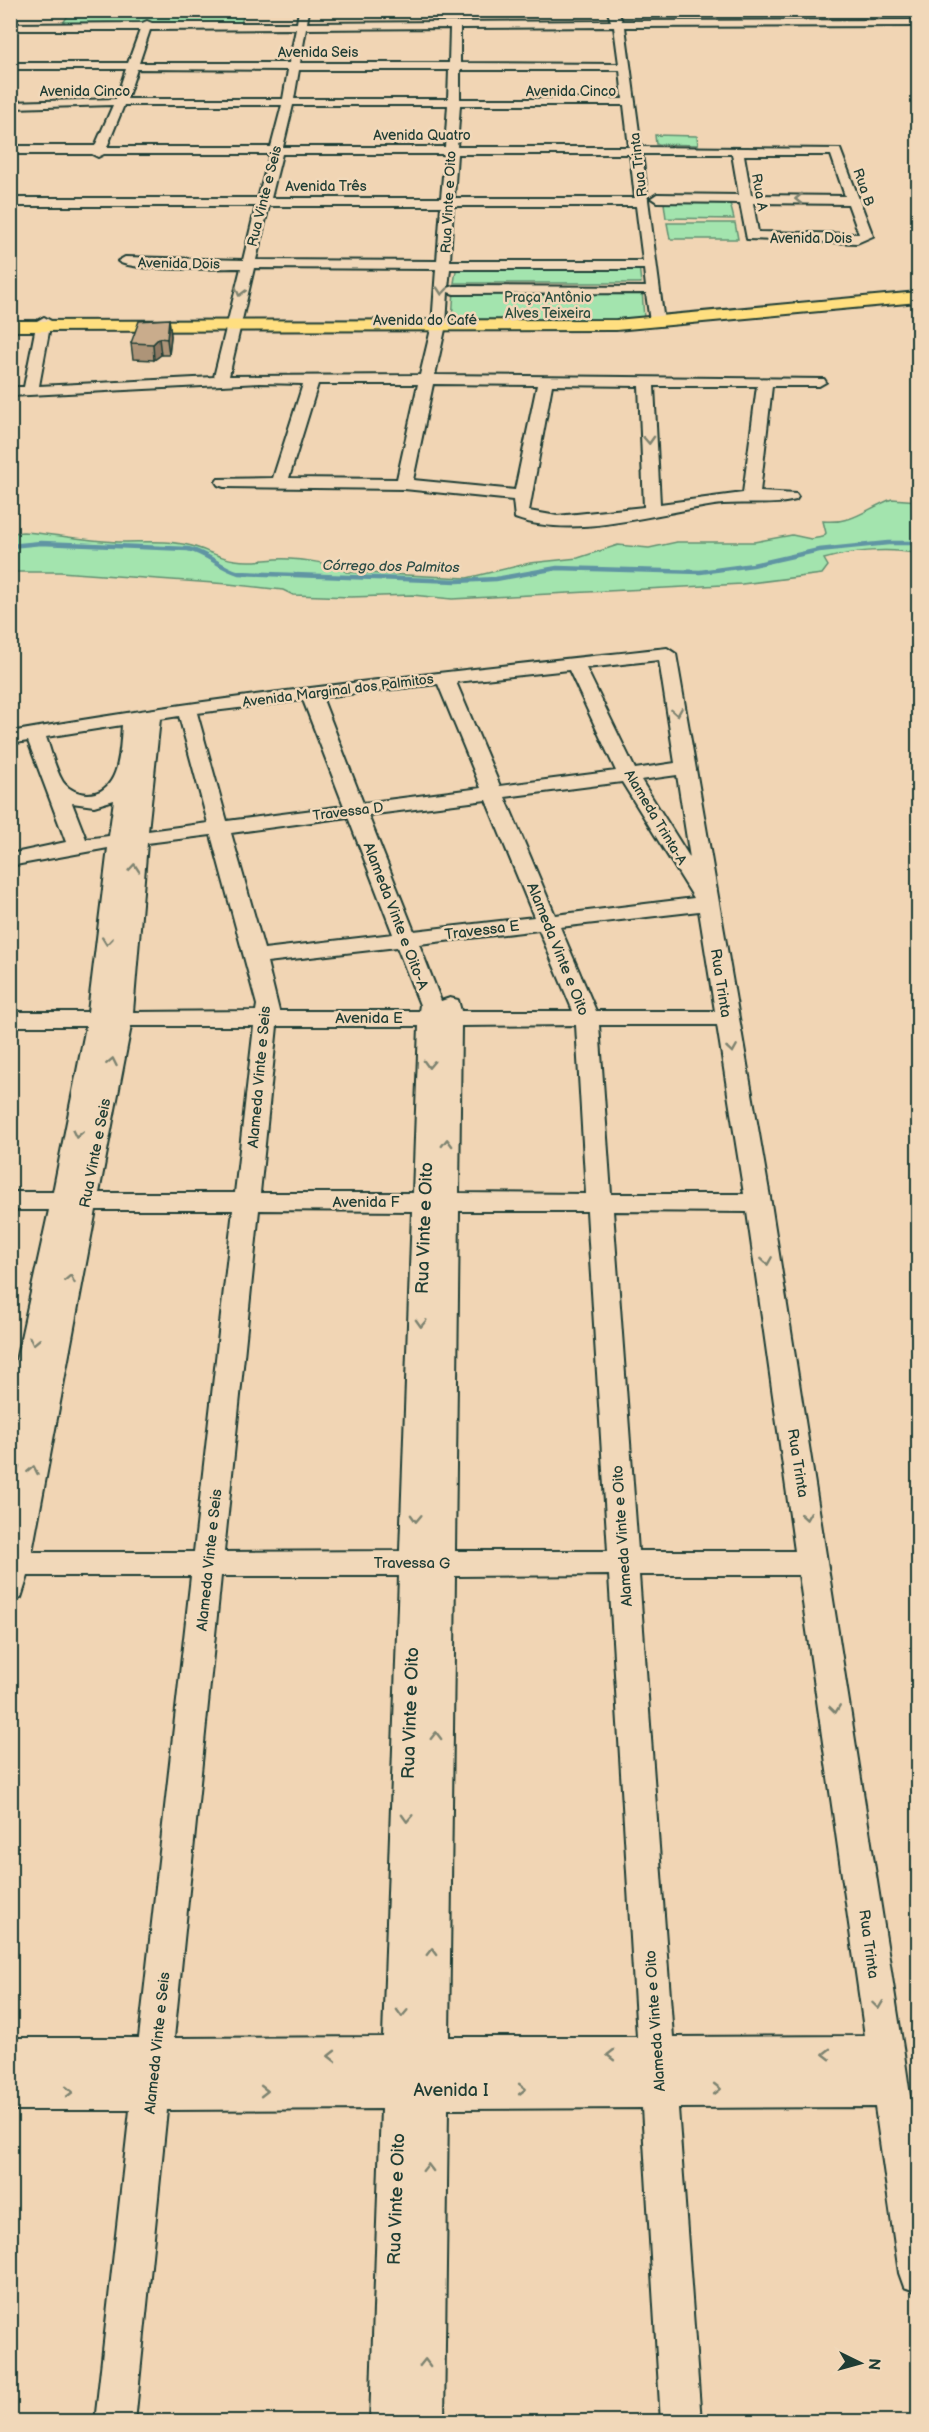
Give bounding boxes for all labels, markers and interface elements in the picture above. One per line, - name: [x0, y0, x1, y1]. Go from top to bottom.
- street label: Avenida Seis: [278, 44, 358, 61]
- street label: Avenida Cinco: [40, 83, 130, 100]
- street label: Avenida Cinco: [526, 83, 616, 100]
- street label: Avenida Quatro: [373, 127, 471, 144]
- street label: Rua Trinta: [626, 132, 651, 198]
- street label: Rua Vinte e Seis: [244, 144, 285, 248]
- street label: Rua Vinte e Oito: [437, 150, 460, 254]
- street label: Rua B: [849, 166, 878, 209]
- street label: Rua A: [748, 172, 771, 213]
- street label: Avenida Três: [285, 178, 367, 195]
- one-way arrow: [795, 193, 804, 205]
- street label: Avenida Dois: [770, 230, 852, 247]
- street label: Avenida Dois: [138, 254, 220, 273]
- one-way arrow: [235, 286, 248, 296]
- one-way arrow: [436, 287, 449, 296]
- park label: Praça Antônio Alves Teixeira: [504, 289, 592, 322]
- street label: Avenida do Café: [373, 312, 477, 329]
- one-way arrow: [642, 435, 655, 444]
- water label: Córrego dos Palmitos: [322, 557, 460, 576]
- street label: Avenida Marginal dos Palmitos: [242, 670, 435, 711]
- one-way arrow: [670, 706, 683, 716]
- street label: Alameda Trinta-A: [620, 767, 691, 868]
- street label: Travessa D: [312, 799, 384, 824]
- street label: Alameda Vinte e Oito-A: [359, 840, 433, 993]
- one-way arrow: [127, 864, 140, 873]
- street label: Alameda Vinte e Oito: [522, 880, 593, 1018]
- street label: Travessa E: [444, 916, 521, 945]
- one-way arrow: [101, 937, 114, 946]
- street label: Rua Trinta: [706, 947, 735, 1019]
- street label: Alameda Vinte e Seis: [244, 1005, 275, 1149]
- street label: Avenida E: [335, 1009, 403, 1028]
- one-way arrow: [725, 1044, 738, 1054]
- one-way arrow: [105, 1057, 118, 1067]
- one-way arrow: [422, 1059, 435, 1068]
- street label: Rua Vinte e Seis: [76, 1096, 116, 1209]
- one-way arrow: [71, 1128, 84, 1138]
- one-way arrow: [441, 1139, 453, 1148]
- street label: Rua Vinte e Oito: [412, 1162, 437, 1294]
- street label: Avenida F: [333, 1193, 399, 1212]
- one-way arrow: [760, 1256, 772, 1265]
- one-way arrow: [63, 1274, 76, 1284]
- one-way arrow: [415, 1319, 427, 1328]
- one-way arrow: [28, 1336, 41, 1346]
- street label: Rua Trinta: [783, 1427, 812, 1499]
- one-way arrow: [26, 1465, 39, 1475]
- street label: Alameda Vinte e Oito: [608, 1465, 637, 1607]
- street label: Alameda Vinte e Seis: [193, 1487, 226, 1632]
- one-way arrow: [799, 1510, 812, 1520]
- one-way arrow: [409, 1514, 422, 1523]
- street label: Travessa G: [374, 1554, 450, 1573]
- street label: Rua Vinte e Oito: [398, 1647, 423, 1779]
- one-way arrow: [828, 1704, 840, 1713]
- one-way arrow: [430, 1732, 442, 1741]
- one-way arrow: [401, 1814, 413, 1823]
- street label: Rua Trinta: [854, 1908, 883, 1980]
- one-way arrow: [426, 1948, 438, 1957]
- street label: Alameda Vinte e Oito: [641, 1950, 670, 2092]
- street label: Alameda Vinte e Seis: [141, 1970, 174, 2115]
- one-way arrow: [872, 2001, 884, 2010]
- one-way arrow: [395, 2008, 408, 2017]
- one-way arrow: [823, 2048, 832, 2060]
- one-way arrow: [607, 2049, 616, 2061]
- one-way arrow: [328, 2050, 337, 2062]
- street label: Avenida I: [414, 2080, 488, 2101]
- one-way arrow: [517, 2083, 526, 2096]
- one-way arrow: [712, 2083, 721, 2095]
- one-way arrow: [64, 2085, 73, 2098]
- one-way arrow: [259, 2085, 268, 2097]
- street label: Rua Vinte e Oito: [384, 2133, 409, 2265]
- one-way arrow: [422, 2164, 434, 2173]
- north arrow: [830, 2333, 890, 2393]
- text: N: [863, 2357, 883, 2371]
- one-way arrow: [419, 2359, 431, 2368]

